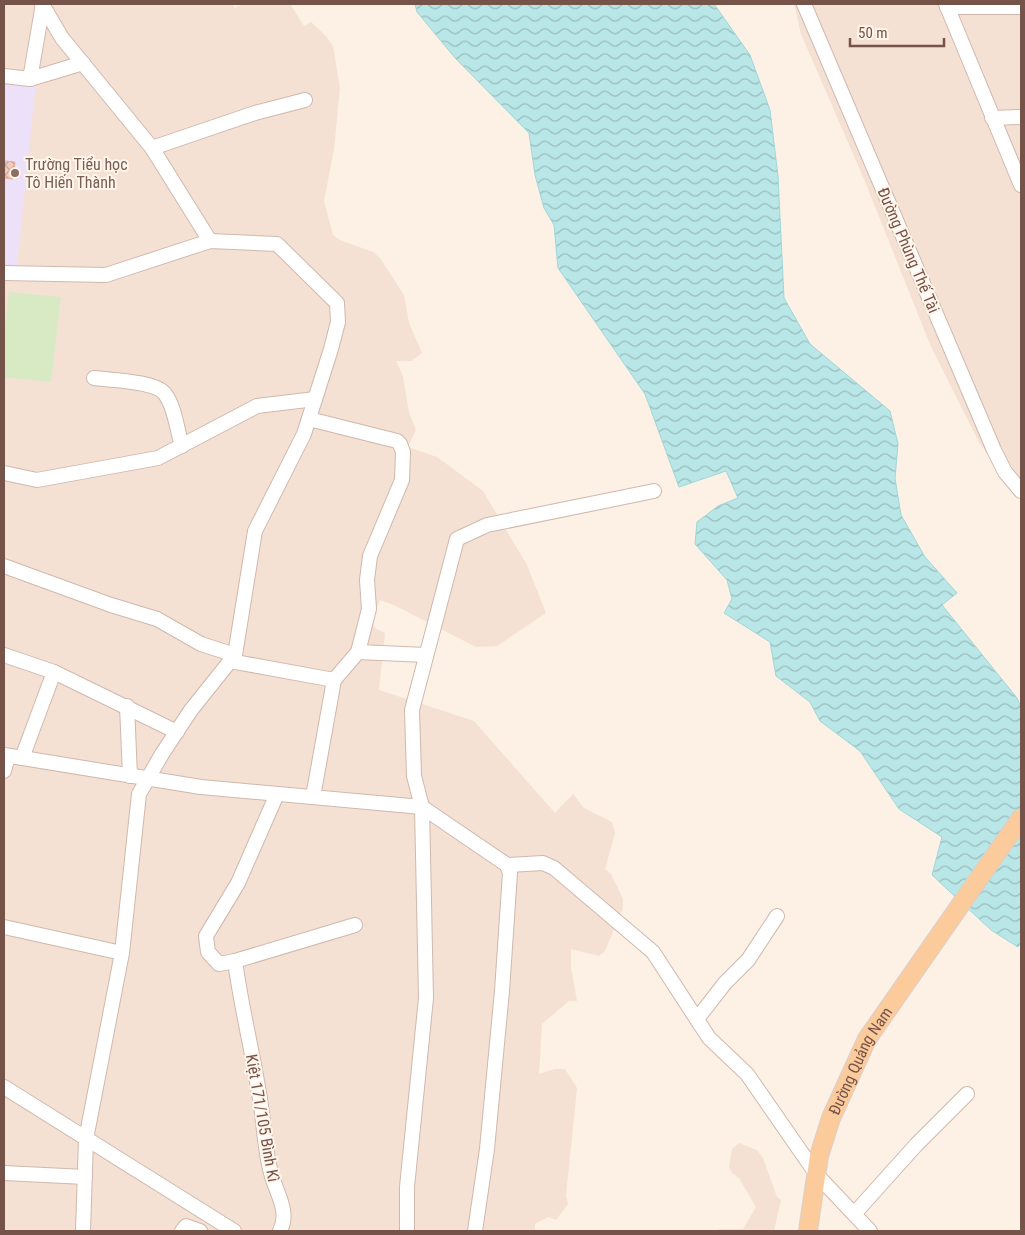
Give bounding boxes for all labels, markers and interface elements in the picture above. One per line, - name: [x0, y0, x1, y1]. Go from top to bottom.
- scale bar: [850, 15, 944, 47]
- text: 50 m: [858, 24, 888, 42]
- place label: Trường Tiểu học Tô Hiến Thành: [25, 155, 128, 192]
- marker: Trường Tiểu học Tô Hiến Thành: [9, 167, 21, 179]
- street label: Đường Phùng Thế Tài: [874, 185, 944, 316]
- street label: Đường Quảng Nam: [825, 1003, 897, 1118]
- street label: Kiệt 171/105 Bình Kì: [242, 1053, 283, 1183]

